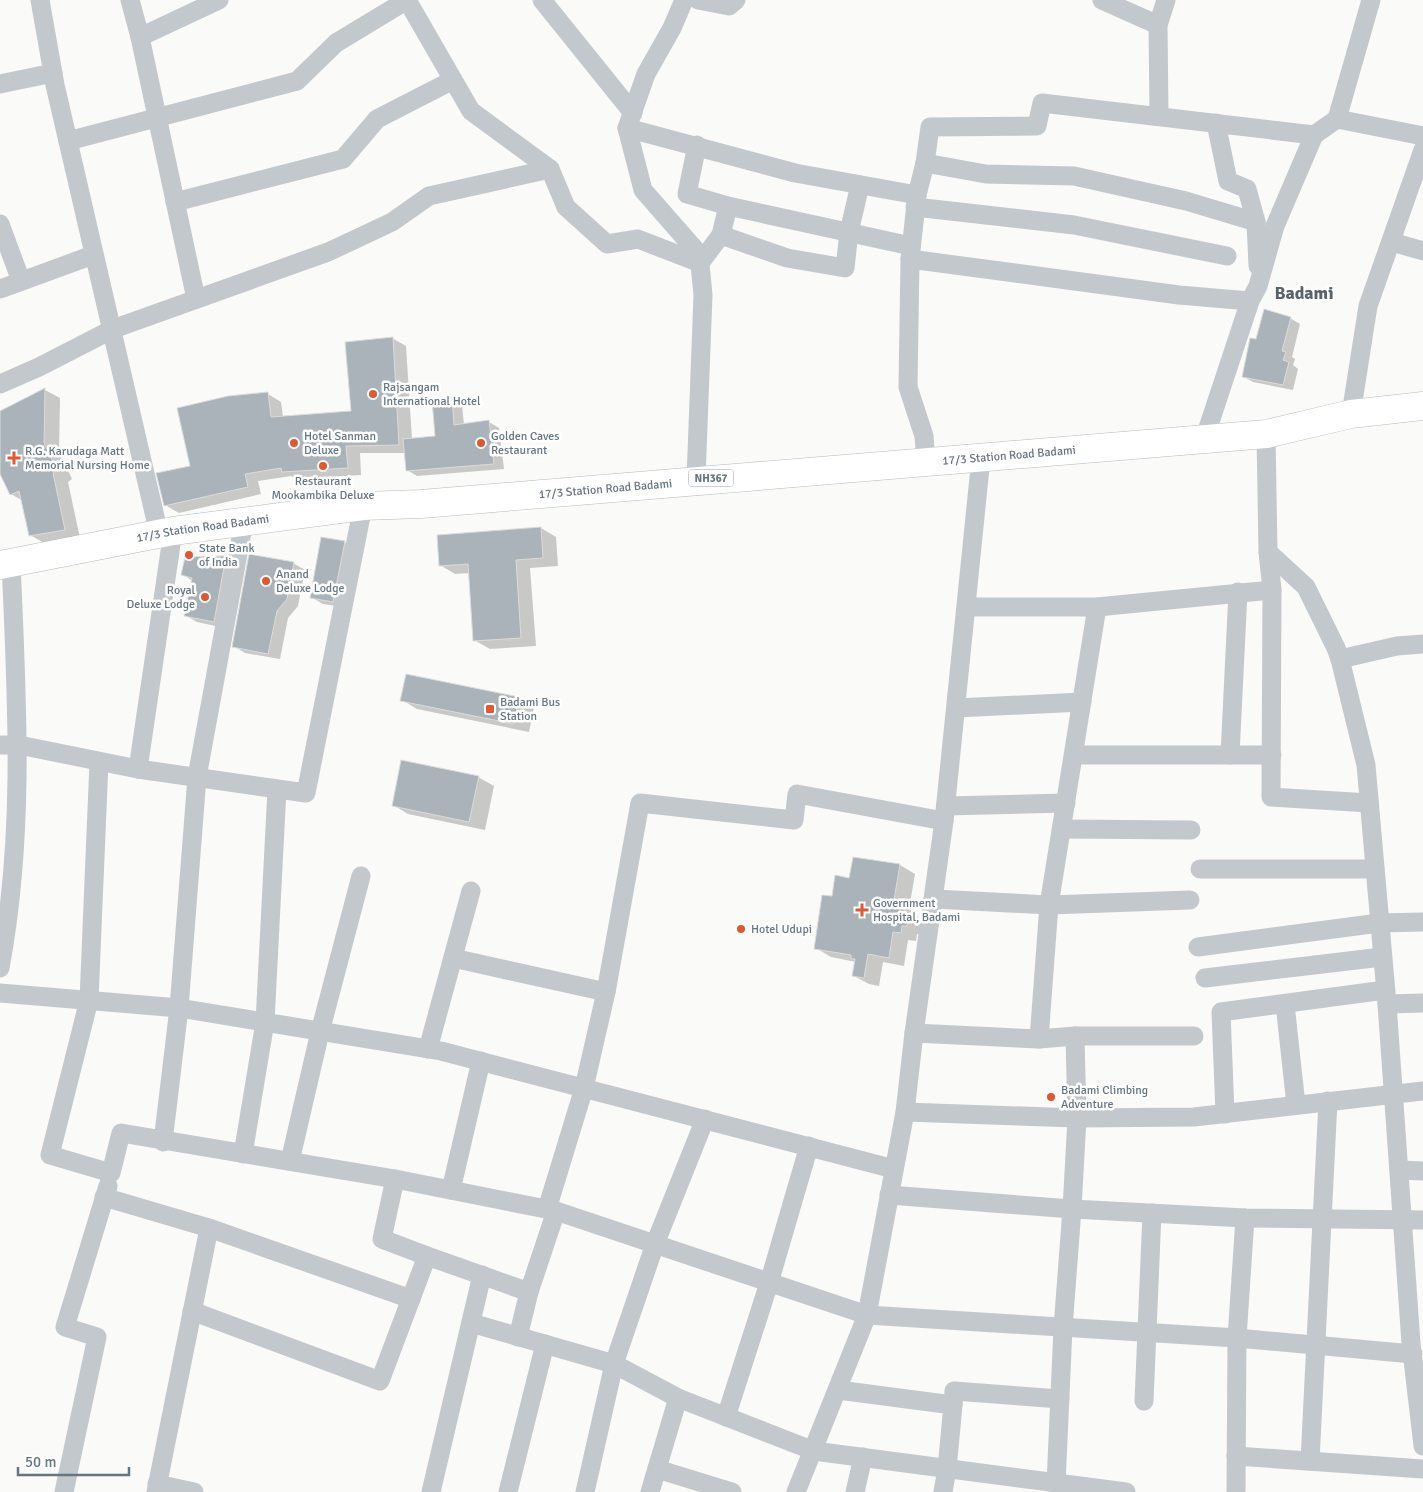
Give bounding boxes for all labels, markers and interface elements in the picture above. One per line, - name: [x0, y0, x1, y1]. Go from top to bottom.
- district label: Badami: [1274, 282, 1334, 304]
- place label: Rajsangam International Hotel: [383, 380, 481, 409]
- marker: Rajsangam International Hotel: [367, 388, 379, 400]
- place label: Hotel Sanman Deluxe: [304, 429, 376, 458]
- place label: Golden Caves Restaurant: [491, 429, 560, 458]
- marker: Hotel Sanman Deluxe: [288, 437, 300, 449]
- marker: Golden Caves Restaurant: [475, 437, 487, 449]
- street label: 17/3 Station Road Badami: [942, 443, 1076, 469]
- place label: R.G. Karudaga Matt Memorial Nursing Home: [25, 444, 150, 473]
- marker: R.G. Karudaga Matt Memorial Nursing Home: [7, 451, 21, 465]
- marker: Restaurant Mookambika Deluxe: [317, 460, 329, 472]
- road number: NH367: [688, 469, 734, 486]
- place label: Restaurant Mookambika Deluxe: [271, 474, 375, 503]
- street label: 17/3 Station Road Badami: [538, 476, 673, 502]
- street label: 17/3 Station Road Badami: [135, 511, 270, 546]
- place label: State Bank of India: [199, 541, 254, 570]
- marker: State Bank of India: [183, 549, 195, 561]
- place label: Anand Deluxe Lodge: [276, 567, 345, 596]
- marker: Anand Deluxe Lodge: [260, 575, 272, 587]
- place label: Royal Deluxe Lodge: [126, 583, 195, 612]
- marker: Royal Deluxe Lodge: [199, 591, 211, 603]
- place label: Badami Bus Station: [500, 695, 560, 724]
- marker: Badami Bus Station: [484, 703, 496, 715]
- place label: Government Hospital, Badami: [873, 896, 960, 925]
- marker: Government Hospital, Badami: [855, 903, 869, 917]
- place label: Hotel Udupi: [751, 922, 812, 937]
- marker: Hotel Udupi: [735, 923, 747, 935]
- place label: Badami Climbing Adventure: [1061, 1083, 1148, 1112]
- marker: Badami Climbing Adventure: [1045, 1091, 1057, 1103]
- scale bar: [18, 1444, 129, 1476]
- text: 50 m: [25, 1453, 56, 1471]

